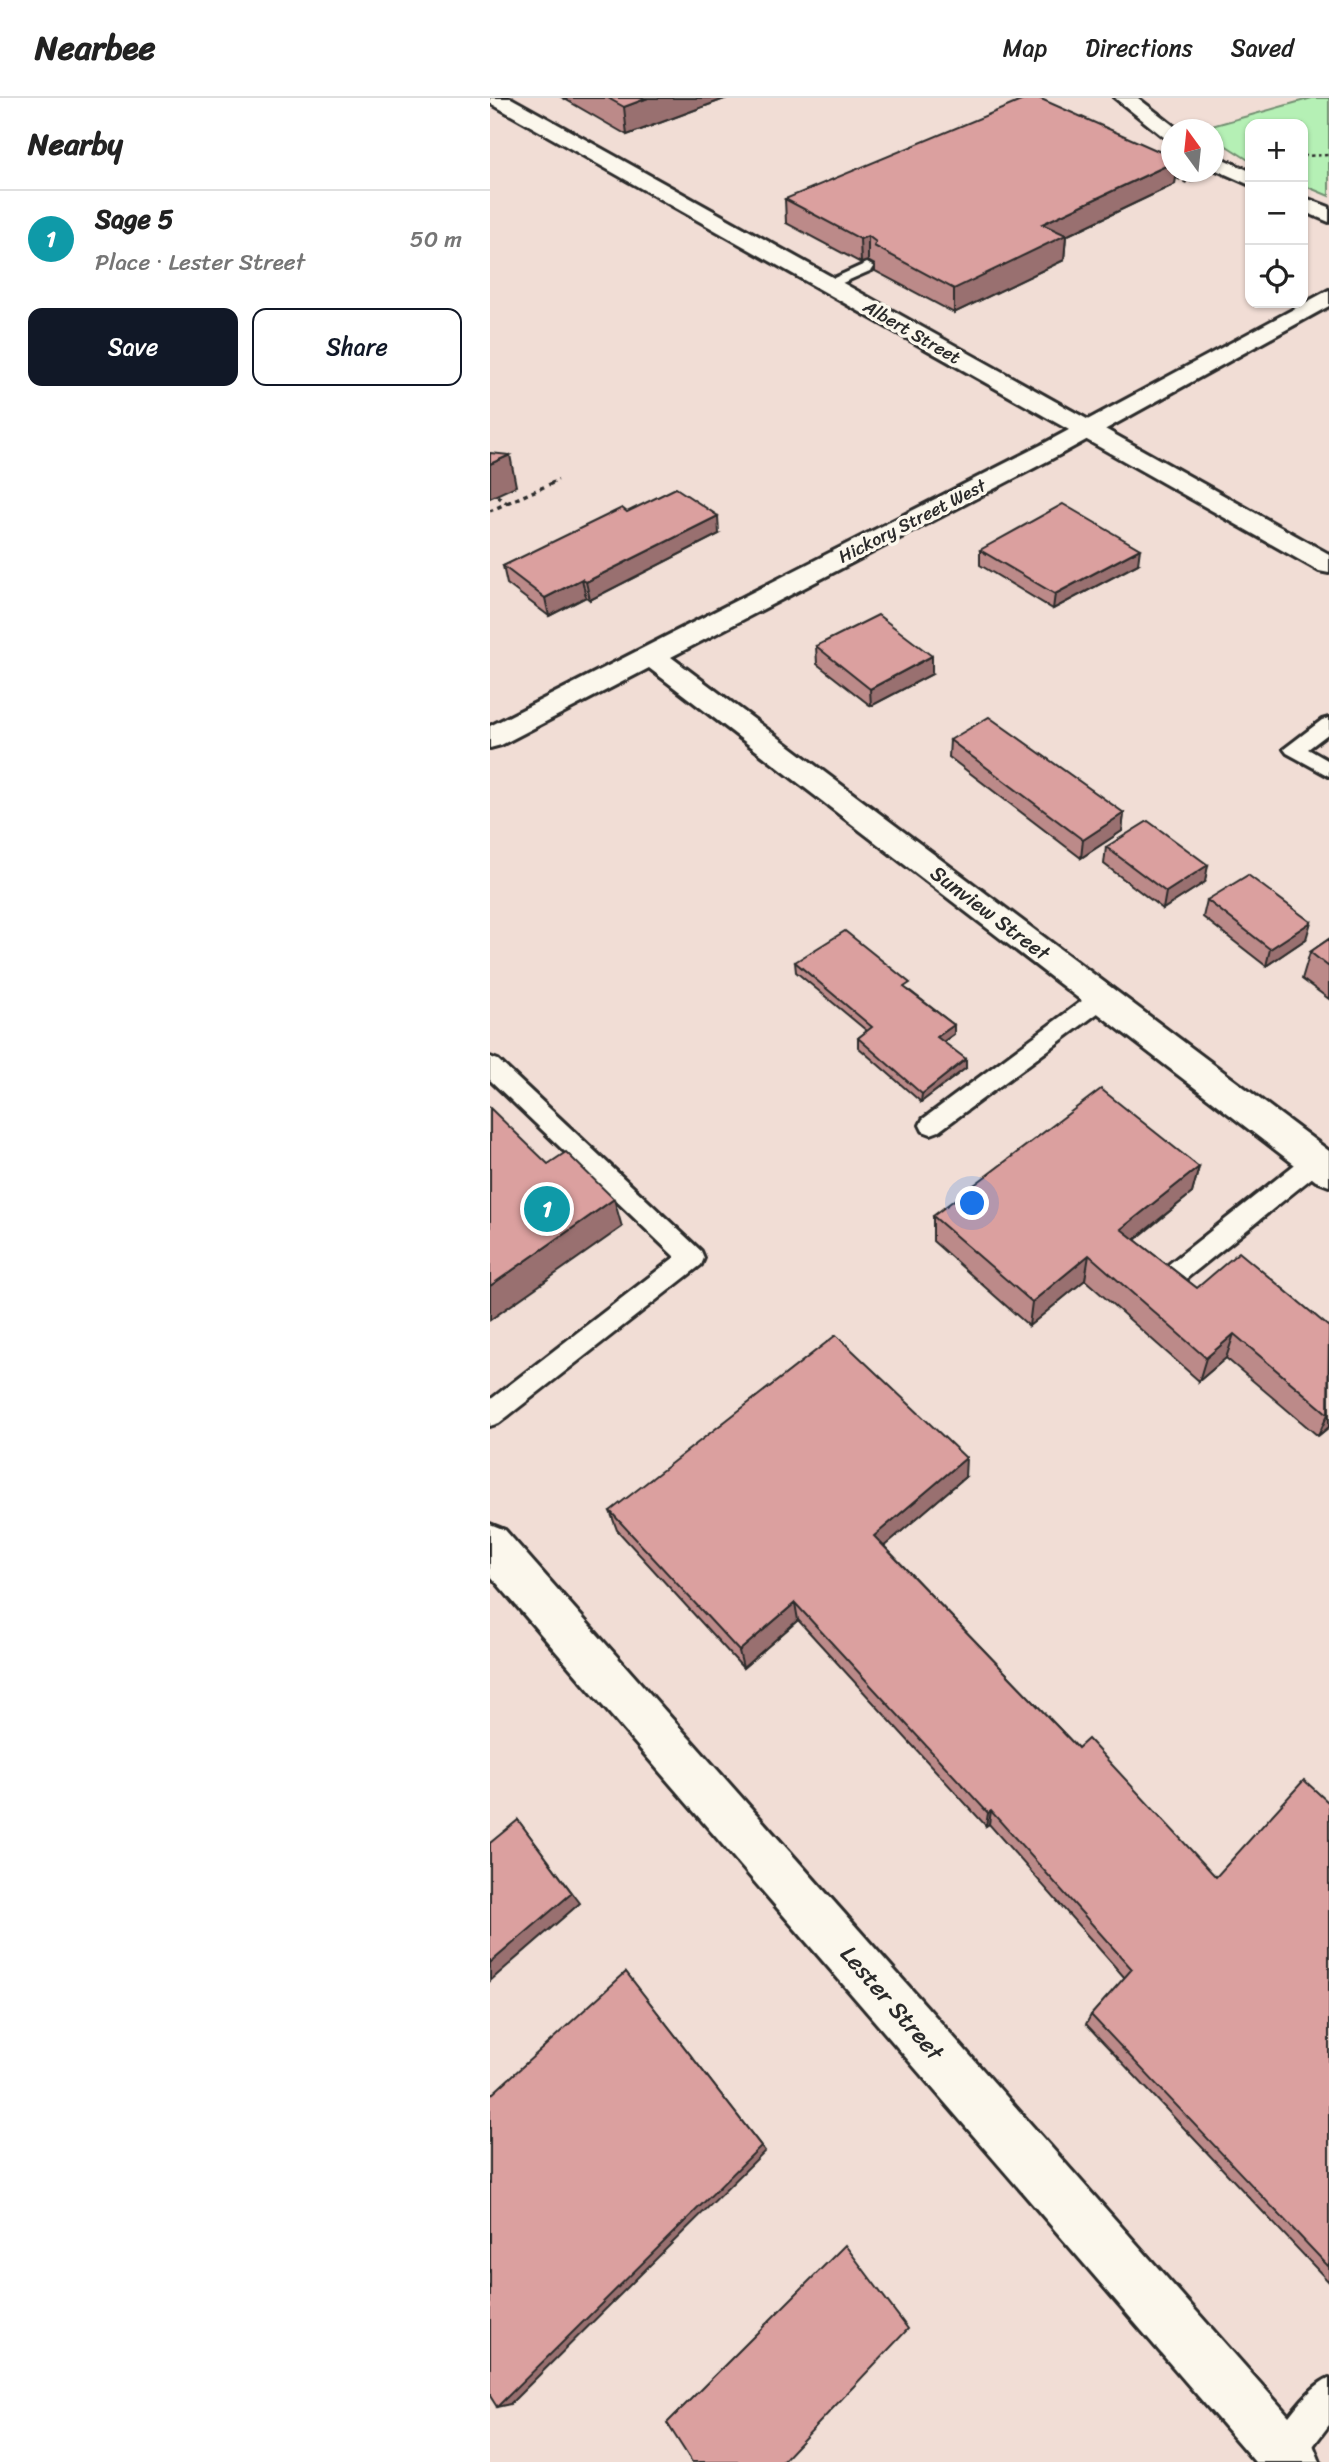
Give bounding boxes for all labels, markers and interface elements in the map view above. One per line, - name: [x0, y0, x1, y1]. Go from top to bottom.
- text: Nearbee: [35, 19, 155, 77]
- text: Map: [1003, 27, 1047, 69]
- text: Directions: [1085, 27, 1193, 69]
- text: Saved: [1231, 27, 1294, 69]
- text: Nearby: [28, 117, 123, 171]
- north arrow: [1161, 119, 1224, 182]
- map controls: [1245, 119, 1308, 308]
- button: +: [1245, 119, 1308, 182]
- button: −: [1245, 182, 1308, 245]
- text: Sage 5: [95, 196, 174, 242]
- text: 1: [46, 219, 56, 260]
- text: 50 m: [410, 219, 462, 260]
- text: Place · Lester Street: [95, 242, 305, 283]
- button: locate: [1245, 245, 1308, 308]
- street label: Albert Street: [856, 290, 967, 373]
- button: Save: [28, 308, 238, 386]
- button: Share: [252, 308, 462, 386]
- street label: Hickory Street West: [832, 470, 992, 572]
- street label: Sunview Street: [922, 855, 1060, 972]
- pin: 1: [524, 1183, 570, 1235]
- your location: [955, 1186, 989, 1220]
- street label: Lester Street: [829, 1936, 955, 2071]

